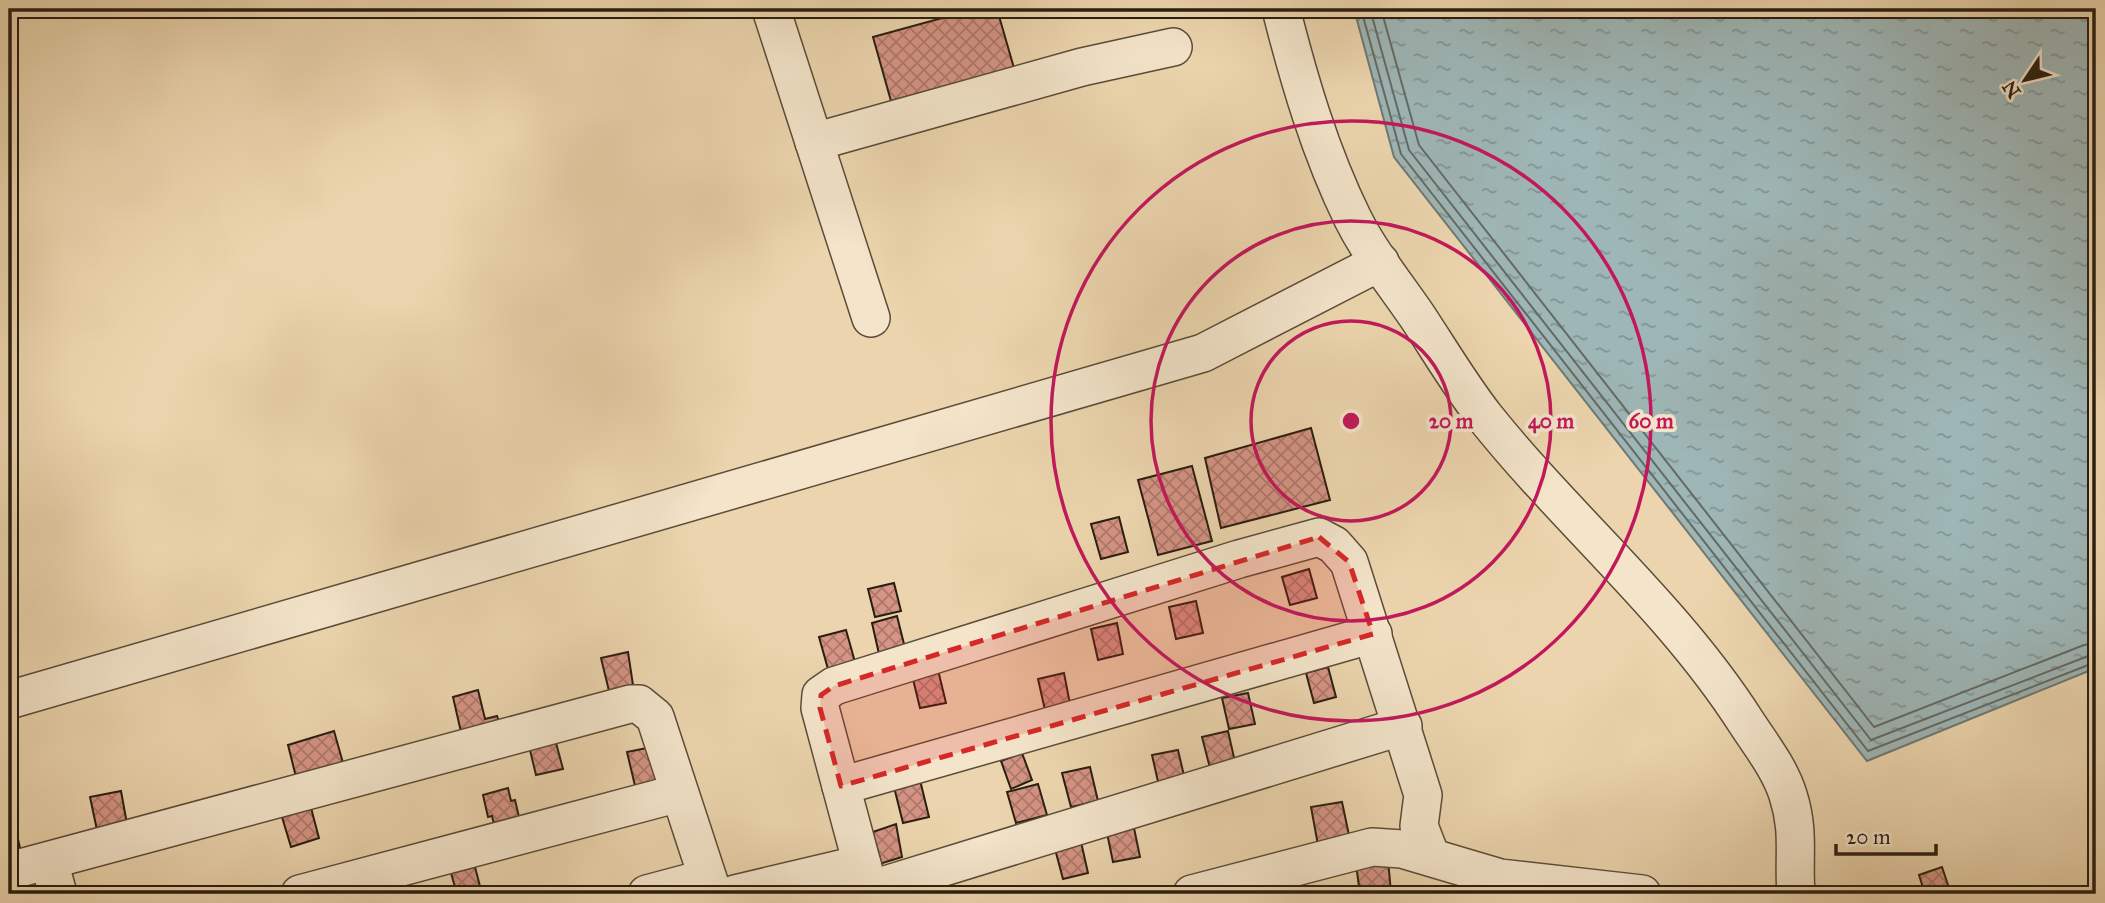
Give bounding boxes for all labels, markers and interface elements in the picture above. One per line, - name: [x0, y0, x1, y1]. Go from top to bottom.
- north arrow: [1990, 46, 2060, 116]
- text: N: [1997, 76, 2026, 103]
- text: 20 m: [1429, 408, 1474, 434]
- text: 40 m: [1528, 408, 1574, 434]
- text: 60 m: [1628, 408, 1674, 434]
- centre of rings: [1339, 409, 1363, 433]
- scale bar: [1836, 812, 1935, 856]
- text: 20 m: [1846, 824, 1891, 850]

